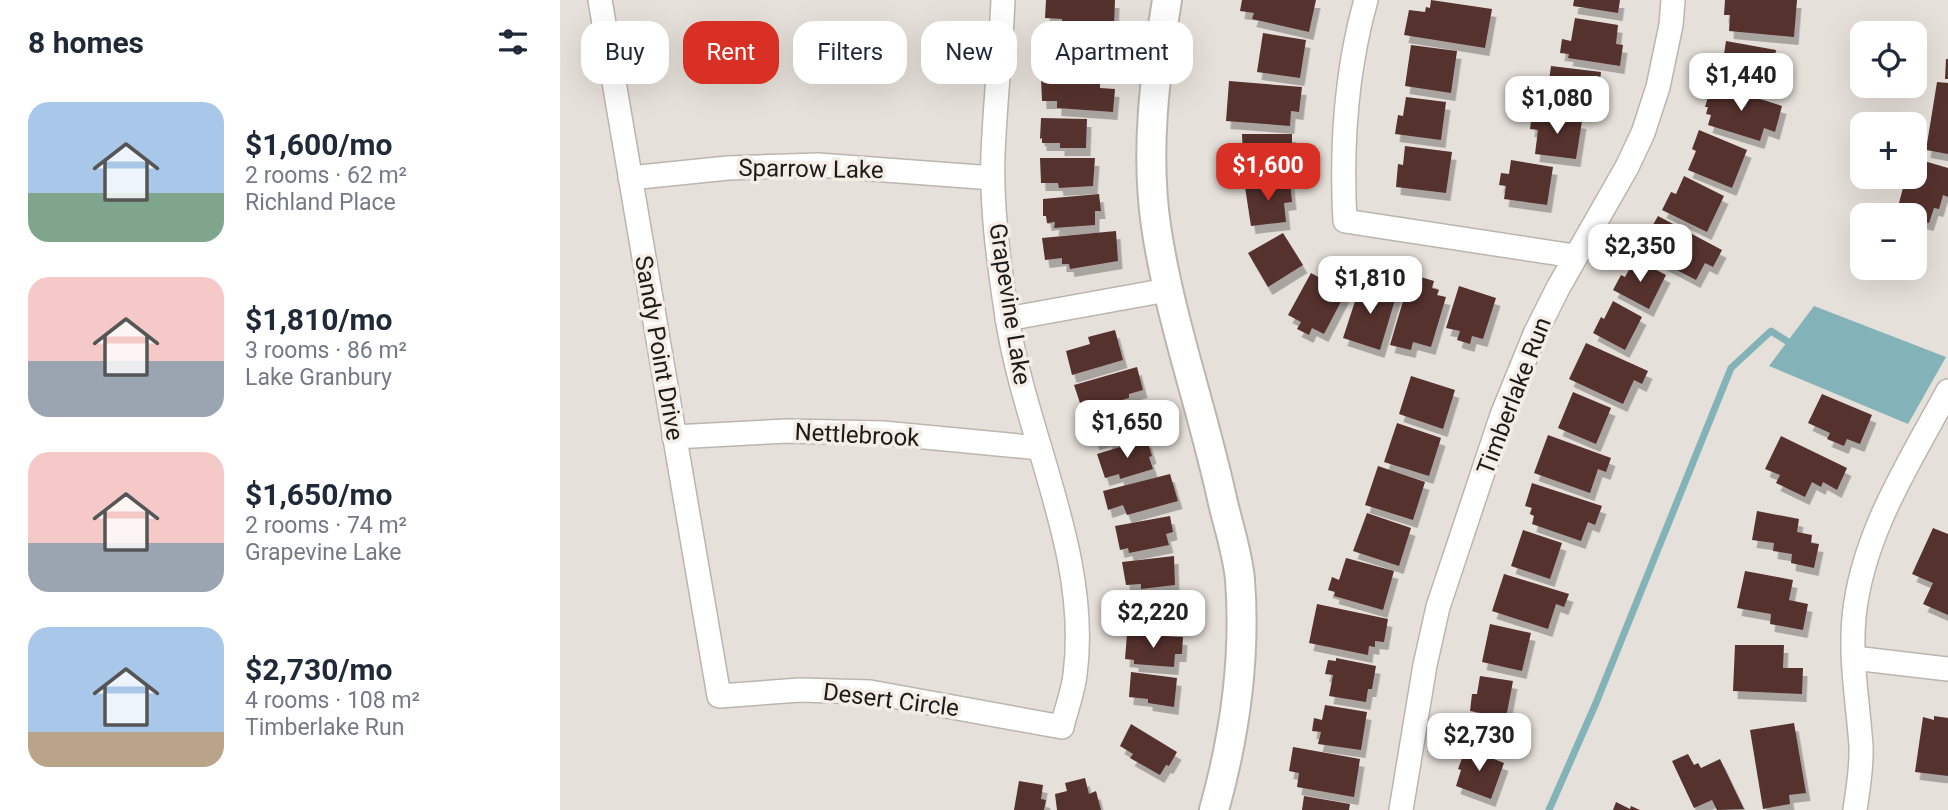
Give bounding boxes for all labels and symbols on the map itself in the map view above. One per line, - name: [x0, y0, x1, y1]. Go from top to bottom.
- pin: $1,440: [1684, 54, 1798, 113]
- pin: $1,080: [1500, 76, 1614, 136]
- pin: $1,600: [1211, 144, 1325, 203]
- street label: Sparrow Lake: [738, 154, 884, 184]
- street label: Grapevine Lake: [983, 221, 1037, 387]
- pin: $2,350: [1583, 224, 1697, 284]
- street label: Sandy Point Drive: [629, 254, 689, 442]
- pin: $1,810: [1313, 256, 1427, 316]
- street label: Timberlake Run: [1471, 313, 1557, 479]
- pin: $1,650: [1070, 400, 1184, 460]
- street label: Nettlebrook: [794, 418, 921, 452]
- pin: $2,220: [1096, 590, 1210, 650]
- street label: Desert Circle: [821, 678, 961, 722]
- pin: $2,730: [1422, 714, 1536, 773]

